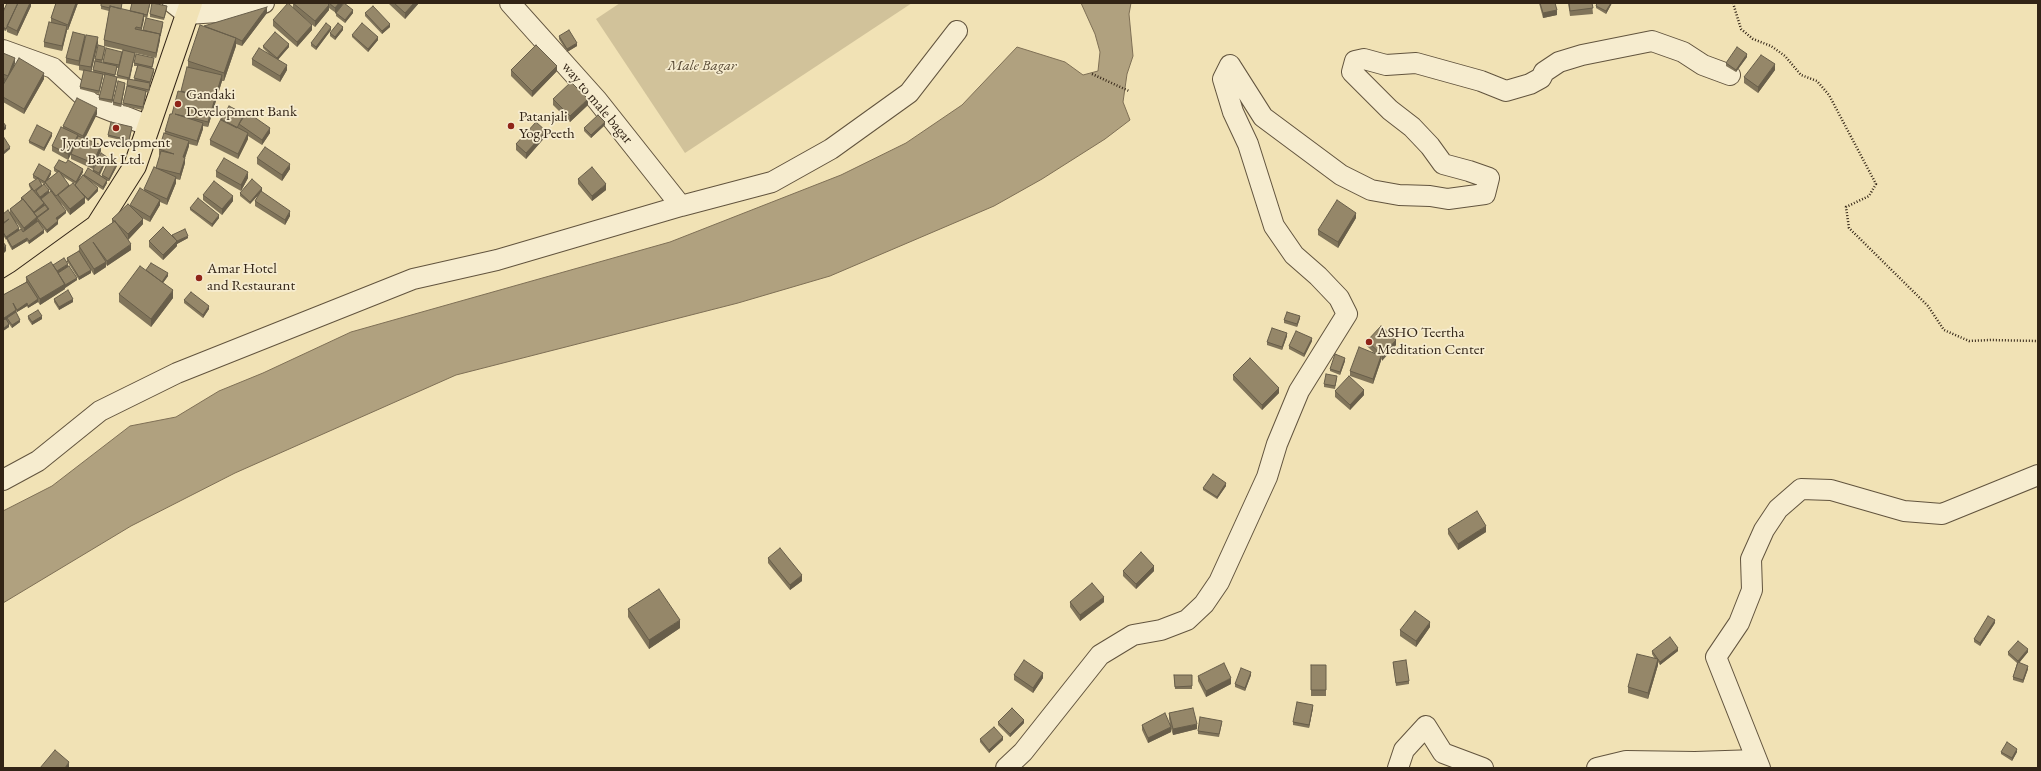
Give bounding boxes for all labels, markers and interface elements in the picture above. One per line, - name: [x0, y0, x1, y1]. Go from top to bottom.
- park label: Male Bagar: [668, 57, 736, 75]
- street label: way to male bagar: [557, 58, 637, 148]
- place label: Gandaki Development Bank: [186, 86, 297, 121]
- marker: Gandaki Development Bank: [173, 99, 183, 109]
- place label: Patanjali Yog Peeth: [519, 108, 575, 143]
- marker: Patanjali Yog Peeth: [506, 121, 516, 131]
- marker: Jyoti Development Bank Ltd.: [111, 123, 121, 133]
- place label: Jyoti Development Bank Ltd.: [62, 134, 170, 169]
- place label: Amar Hotel and Restaurant: [207, 260, 295, 295]
- marker: Amar Hotel and Restaurant: [194, 273, 204, 283]
- place label: ASHO Teertha Meditation Center: [1377, 324, 1485, 359]
- marker: ASHO Teertha Meditation Center: [1364, 337, 1374, 347]

